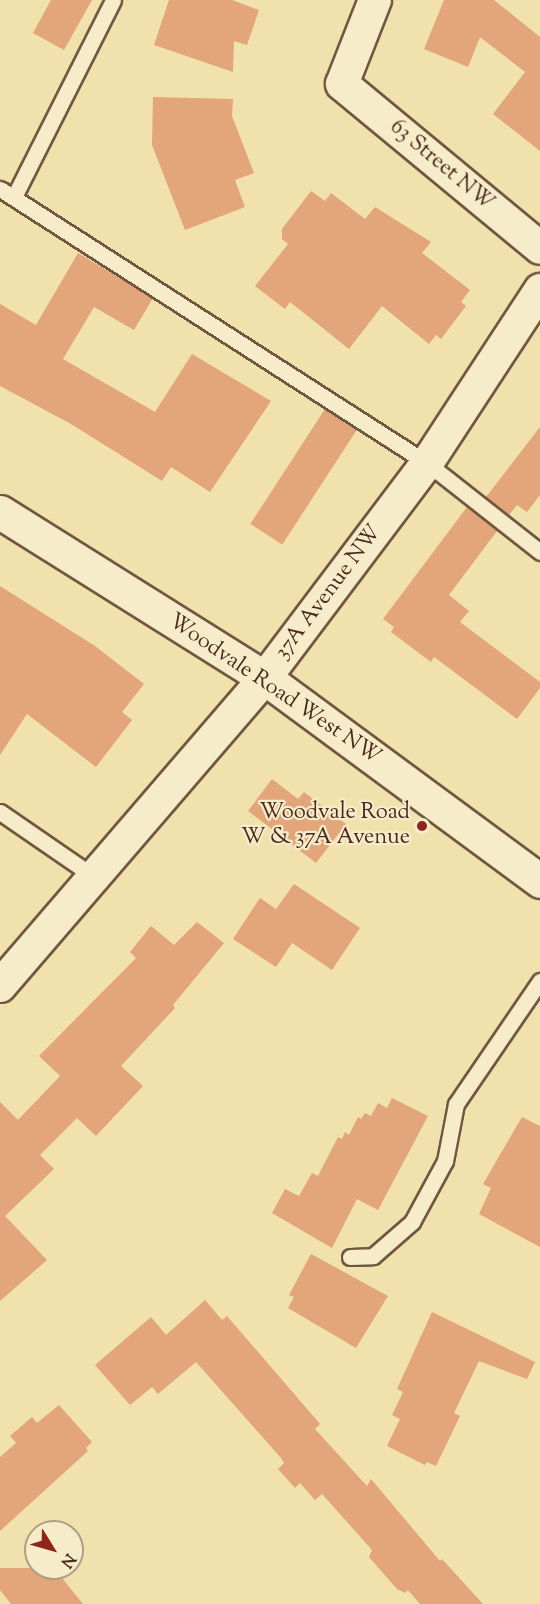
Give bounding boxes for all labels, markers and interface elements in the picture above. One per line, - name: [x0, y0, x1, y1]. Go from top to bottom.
- street label: 63 Street NW: [383, 115, 499, 217]
- street label: 37A Avenue NW: [270, 521, 388, 665]
- street label: Woodvale Road West NW: [163, 609, 385, 771]
- place label: Woodvale Road W & 37A Avenue: [241, 800, 410, 852]
- marker: Woodvale Road W & 37A Avenue: [415, 819, 429, 833]
- north arrow: [24, 1520, 84, 1580]
- text: N: [54, 1548, 80, 1572]

